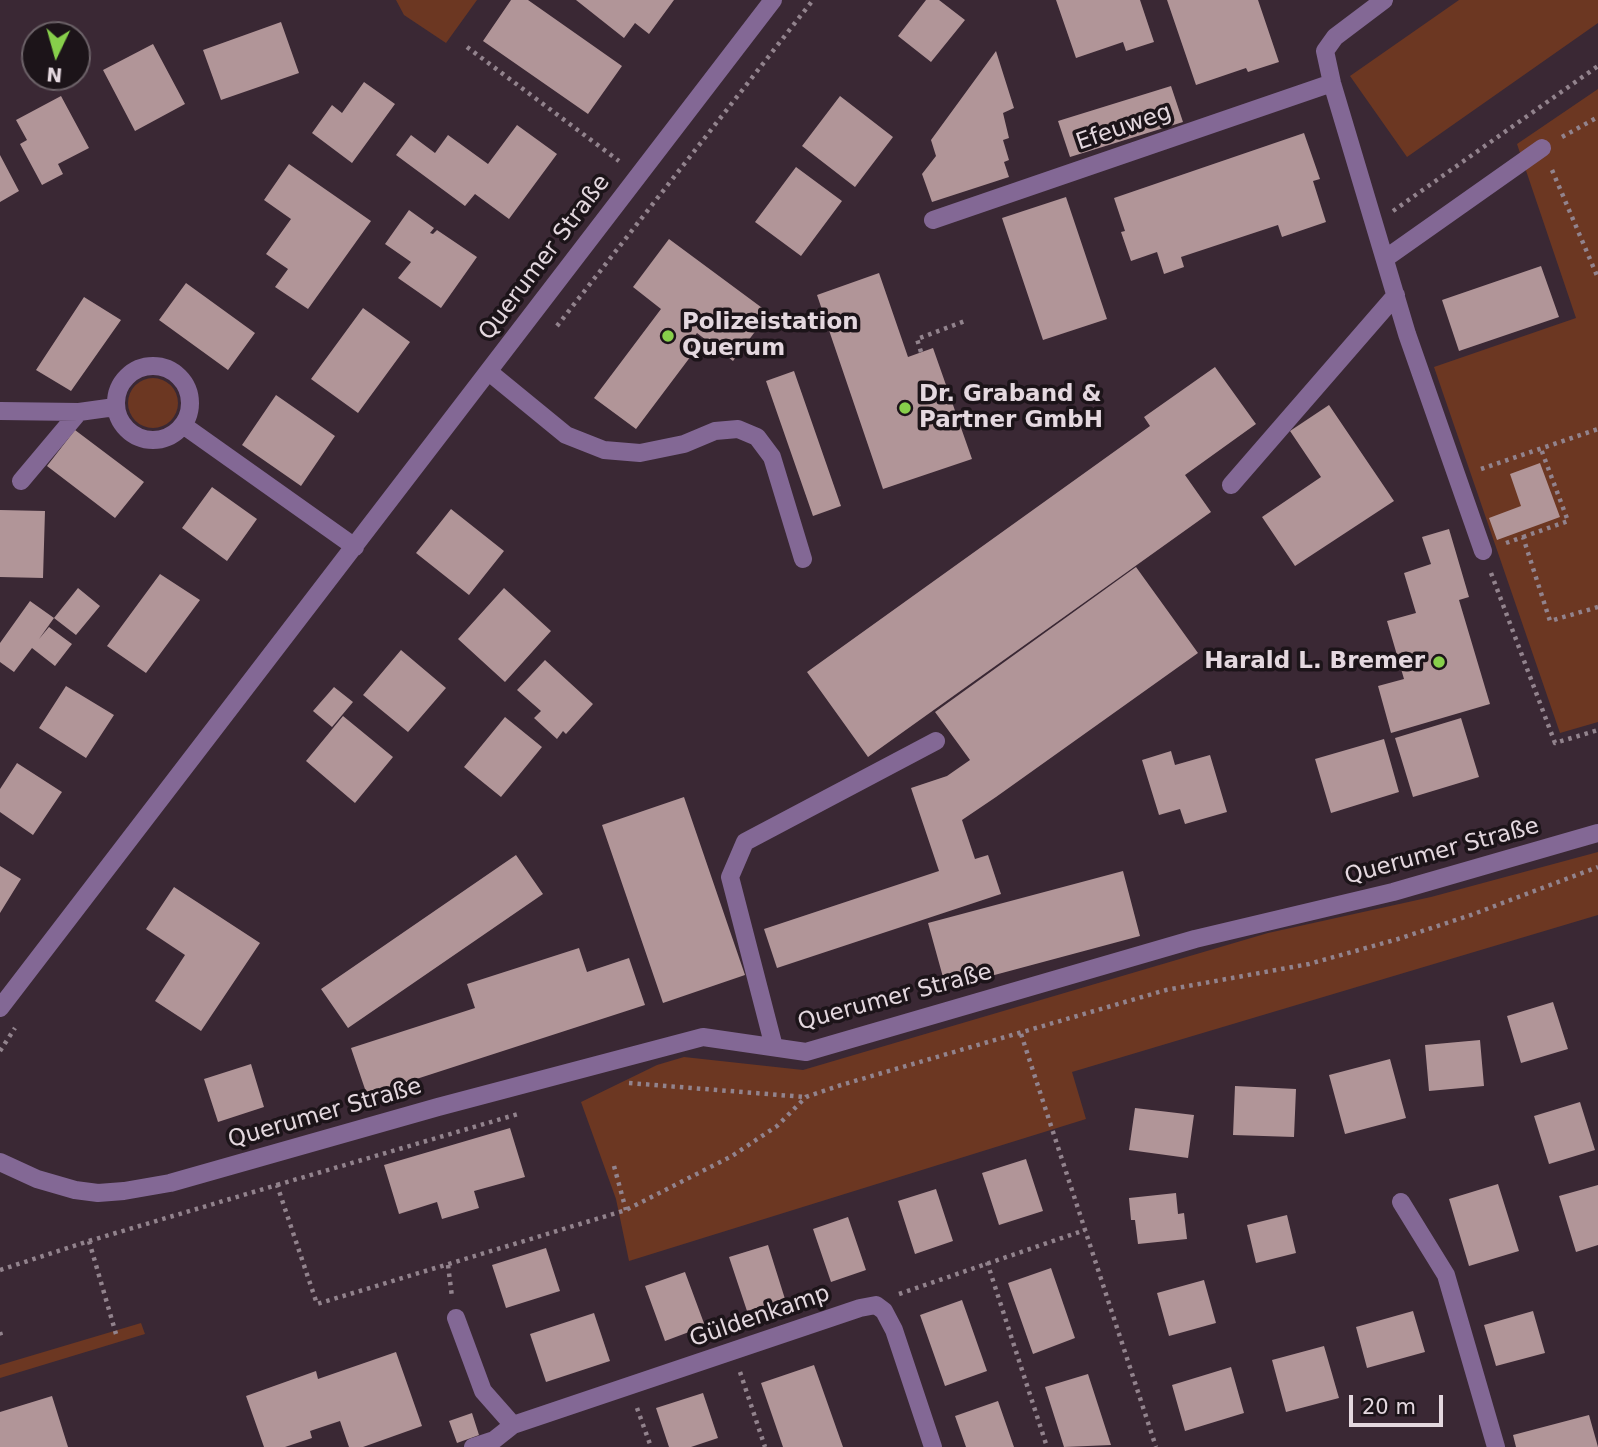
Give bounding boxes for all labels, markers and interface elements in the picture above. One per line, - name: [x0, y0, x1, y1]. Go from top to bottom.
- north arrow: [21, 21, 91, 91]
- text: N: [45, 63, 63, 87]
- street label: Efeuweg: [1073, 99, 1175, 157]
- street label: Querumer Straße: [474, 170, 616, 346]
- place label: Polizeistation Querum: [682, 309, 859, 363]
- marker: Polizeistation Querum: [660, 328, 676, 344]
- place label: Dr. Graband & Partner GmbH: [919, 381, 1103, 435]
- marker: Dr. Graband & Partner GmbH: [897, 400, 913, 416]
- place label: Harald L. Bremer: [1204, 648, 1425, 676]
- marker: Harald L. Bremer: [1431, 654, 1447, 670]
- street label: Querumer Straße: [1342, 813, 1542, 891]
- street label: Querumer Straße: [795, 959, 995, 1037]
- street label: Querumer Straße: [225, 1073, 425, 1155]
- street label: Güldenkamp: [686, 1280, 834, 1354]
- scale bar: [1353, 1380, 1448, 1424]
- text: 20 m: [1362, 1395, 1416, 1419]

